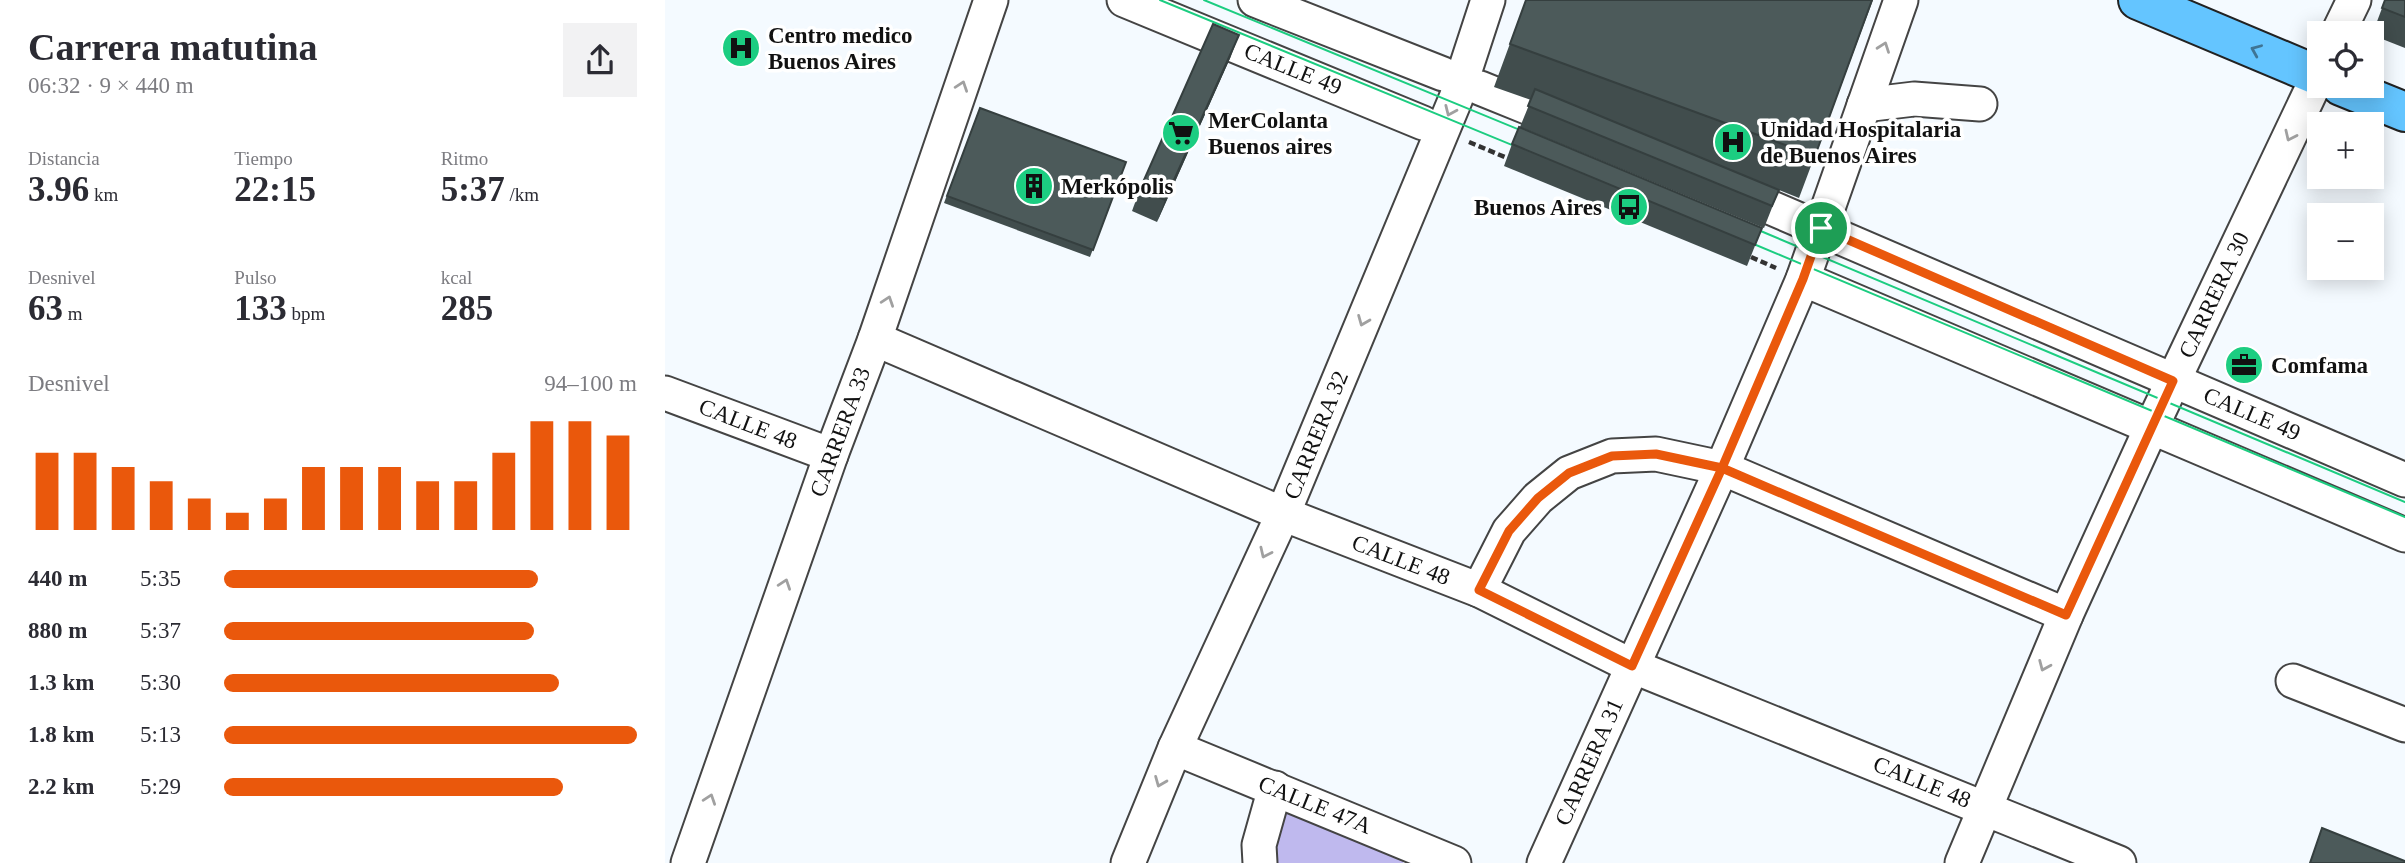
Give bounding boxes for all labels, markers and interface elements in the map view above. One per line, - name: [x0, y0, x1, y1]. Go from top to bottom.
- map controls: [2307, 21, 2384, 280]
- button: locate: [2307, 21, 2384, 98]
- button: share: [563, 23, 637, 97]
- place label: Centro medico Buenos Aires: [768, 23, 913, 74]
- text: Carrera matutina: [28, 26, 318, 68]
- hospital icon: Centro medico Buenos Aires: [720, 27, 762, 69]
- street label: CALLE 49: [1241, 38, 1345, 100]
- one-way arrow: [1876, 42, 1890, 54]
- one-way arrow: [2250, 44, 2263, 58]
- text: 06:32 · 9 × 440 m: [28, 73, 194, 98]
- one-way arrow: [954, 80, 968, 92]
- one-way arrow: [1444, 104, 1458, 116]
- place label: MerColanta Buenos aires: [1208, 108, 1332, 159]
- supermarket icon: MerColanta Buenos aires: [1160, 112, 1202, 154]
- button: +: [2307, 112, 2384, 189]
- place label: Unidad Hospitalaria de Buenos Aires: [1760, 117, 1962, 168]
- hospital icon: Unidad Hospitalaria de Buenos Aires: [1712, 121, 1754, 163]
- one-way arrow: [2284, 129, 2298, 141]
- text: Distancia: [28, 148, 100, 169]
- text: Tiempo: [234, 148, 293, 169]
- text: Ritmo: [441, 148, 488, 169]
- building icon: Merkópolis: [1013, 165, 1055, 207]
- text: 3.96: [28, 170, 89, 209]
- text: 22:15: [234, 170, 316, 209]
- text: 5:37: [441, 170, 505, 209]
- place label: Merkópolis: [1061, 174, 1173, 199]
- text: km: [89, 184, 118, 205]
- text: /km: [505, 184, 539, 205]
- bus stop icon: Buenos Aires: [1608, 186, 1650, 228]
- place label: Buenos Aires: [1474, 195, 1602, 220]
- pin: [1791, 198, 1851, 258]
- button: −: [2307, 203, 2384, 280]
- icon: arrive: [1802, 209, 1840, 247]
- street label: CARRERA 30: [2174, 228, 2254, 362]
- text: Desnivel: [28, 267, 96, 288]
- text: Pulso: [234, 267, 277, 288]
- text: kcal: [441, 267, 472, 288]
- text: 63: [28, 289, 63, 328]
- text: 133: [234, 289, 287, 328]
- text: 285: [441, 289, 493, 328]
- one-way arrow: [880, 295, 894, 308]
- text: m: [63, 303, 83, 324]
- text: bpm: [287, 303, 325, 324]
- one-way arrow: [1357, 314, 1371, 326]
- office icon: Comfama: [2223, 344, 2265, 386]
- place label: Comfama: [2271, 353, 2369, 378]
- street label: CARRERA 33: [805, 364, 875, 500]
- street label: CARRERA 32: [1279, 367, 1353, 503]
- text: Desnivel: [28, 371, 110, 396]
- text: 94–100 m: [544, 371, 637, 396]
- street label: CALLE 49: [2200, 382, 2304, 446]
- street label: CALLE 48: [696, 394, 800, 454]
- street label: CALLE 48: [1349, 530, 1453, 590]
- one-way arrow: [1259, 546, 1273, 558]
- text: 440 m: [28, 566, 87, 591]
- text: 5:35: [140, 566, 181, 591]
- one-way arrow: [777, 578, 791, 590]
- text: 880 m: [28, 618, 87, 643]
- text: 5:37: [140, 618, 181, 643]
- one-way arrow: [2038, 659, 2052, 672]
- text: 1.3 km: [28, 670, 94, 695]
- text: 5:30: [140, 670, 181, 695]
- street label: CARRERA 31: [1550, 695, 1628, 829]
- text: 1.8 km: [28, 722, 94, 747]
- text: 5:13: [140, 722, 181, 747]
- street label: CALLE 48: [1870, 751, 1974, 813]
- street label: CALLE 47A: [1255, 771, 1375, 839]
- text: 2.2 km: [28, 774, 94, 799]
- text: 5:29: [140, 774, 181, 799]
- one-way arrow: [1155, 776, 1169, 788]
- one-way arrow: [702, 793, 716, 805]

